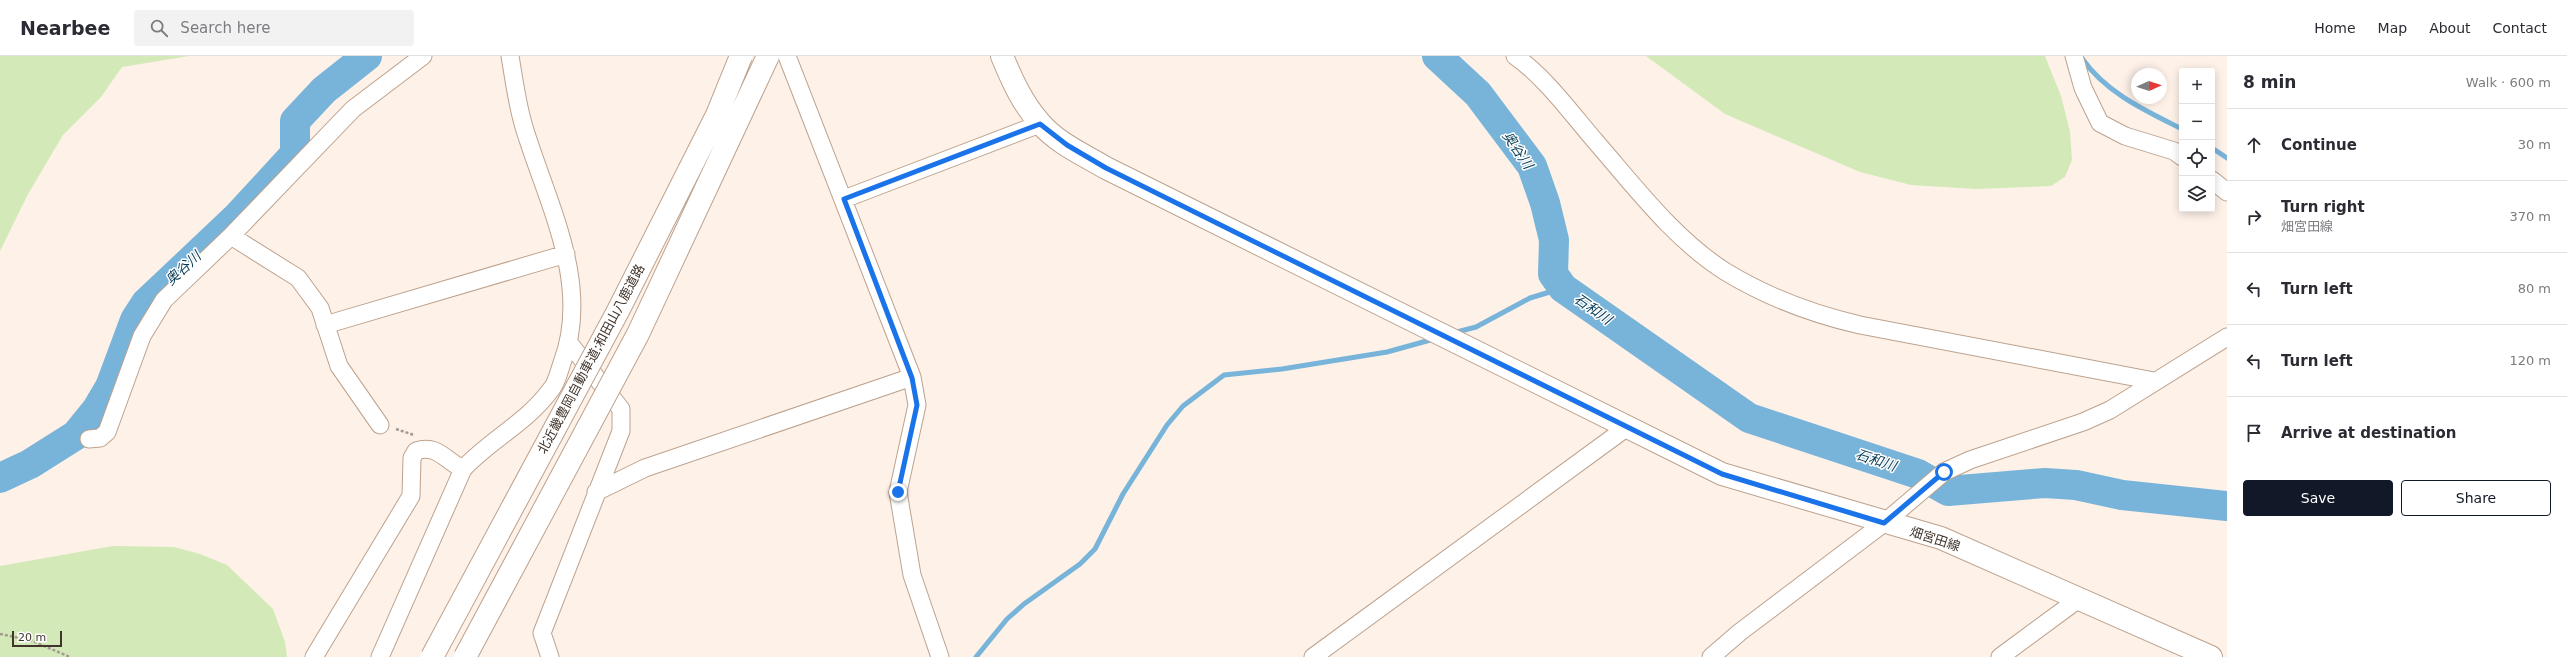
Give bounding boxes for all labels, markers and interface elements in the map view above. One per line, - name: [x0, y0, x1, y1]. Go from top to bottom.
- search box: [134, 10, 414, 46]
- text: Nearbee: [20, 17, 110, 39]
- icon: search: [148, 17, 170, 39]
- text: Search here: [180, 19, 270, 37]
- text: Home: [2314, 20, 2356, 36]
- text: Map: [2378, 20, 2407, 36]
- text: About: [2429, 20, 2471, 36]
- text: Contact: [2493, 20, 2547, 36]
- north arrow: [2131, 68, 2167, 104]
- map controls: [2179, 68, 2215, 212]
- button: +: [2179, 68, 2215, 104]
- text: 8 min: [2243, 72, 2296, 92]
- text: Walk · 600 m: [2466, 75, 2551, 90]
- button: −: [2179, 104, 2215, 140]
- water label: 奥谷川: [1500, 128, 1537, 174]
- icon: ahead: [2243, 134, 2265, 156]
- text: Continue: [2281, 136, 2357, 154]
- text: 30 m: [2518, 137, 2551, 152]
- button: locate: [2179, 140, 2215, 176]
- button: layers: [2179, 176, 2215, 212]
- text: Turn right: [2281, 198, 2365, 216]
- icon: right: [2243, 206, 2265, 228]
- text: 370 m: [2509, 209, 2551, 224]
- text: 畑宮田線: [2281, 219, 2333, 234]
- water label: 奥谷川: [162, 246, 205, 288]
- street label: 北近畿豊岡自動車道;和田山八鹿道路: [535, 262, 647, 456]
- icon: left: [2243, 278, 2265, 300]
- text: Turn left: [2281, 280, 2353, 298]
- text: 80 m: [2518, 281, 2551, 296]
- water label: 石和川: [1571, 290, 1616, 329]
- icon: left: [2243, 350, 2265, 372]
- text: Turn left: [2281, 352, 2353, 370]
- text: 120 m: [2509, 353, 2551, 368]
- icon: arrive: [2243, 422, 2265, 444]
- text: Arrive at destination: [2281, 424, 2456, 442]
- water label: 石和川: [1854, 446, 1900, 475]
- route start: [1935, 463, 1953, 481]
- button: Save: [2243, 480, 2393, 516]
- button: Share: [2401, 480, 2551, 516]
- route end: [889, 483, 907, 501]
- street label: 畑宮田線: [1908, 524, 1962, 554]
- scale bar: [12, 629, 62, 648]
- text: 20 m: [18, 631, 46, 644]

